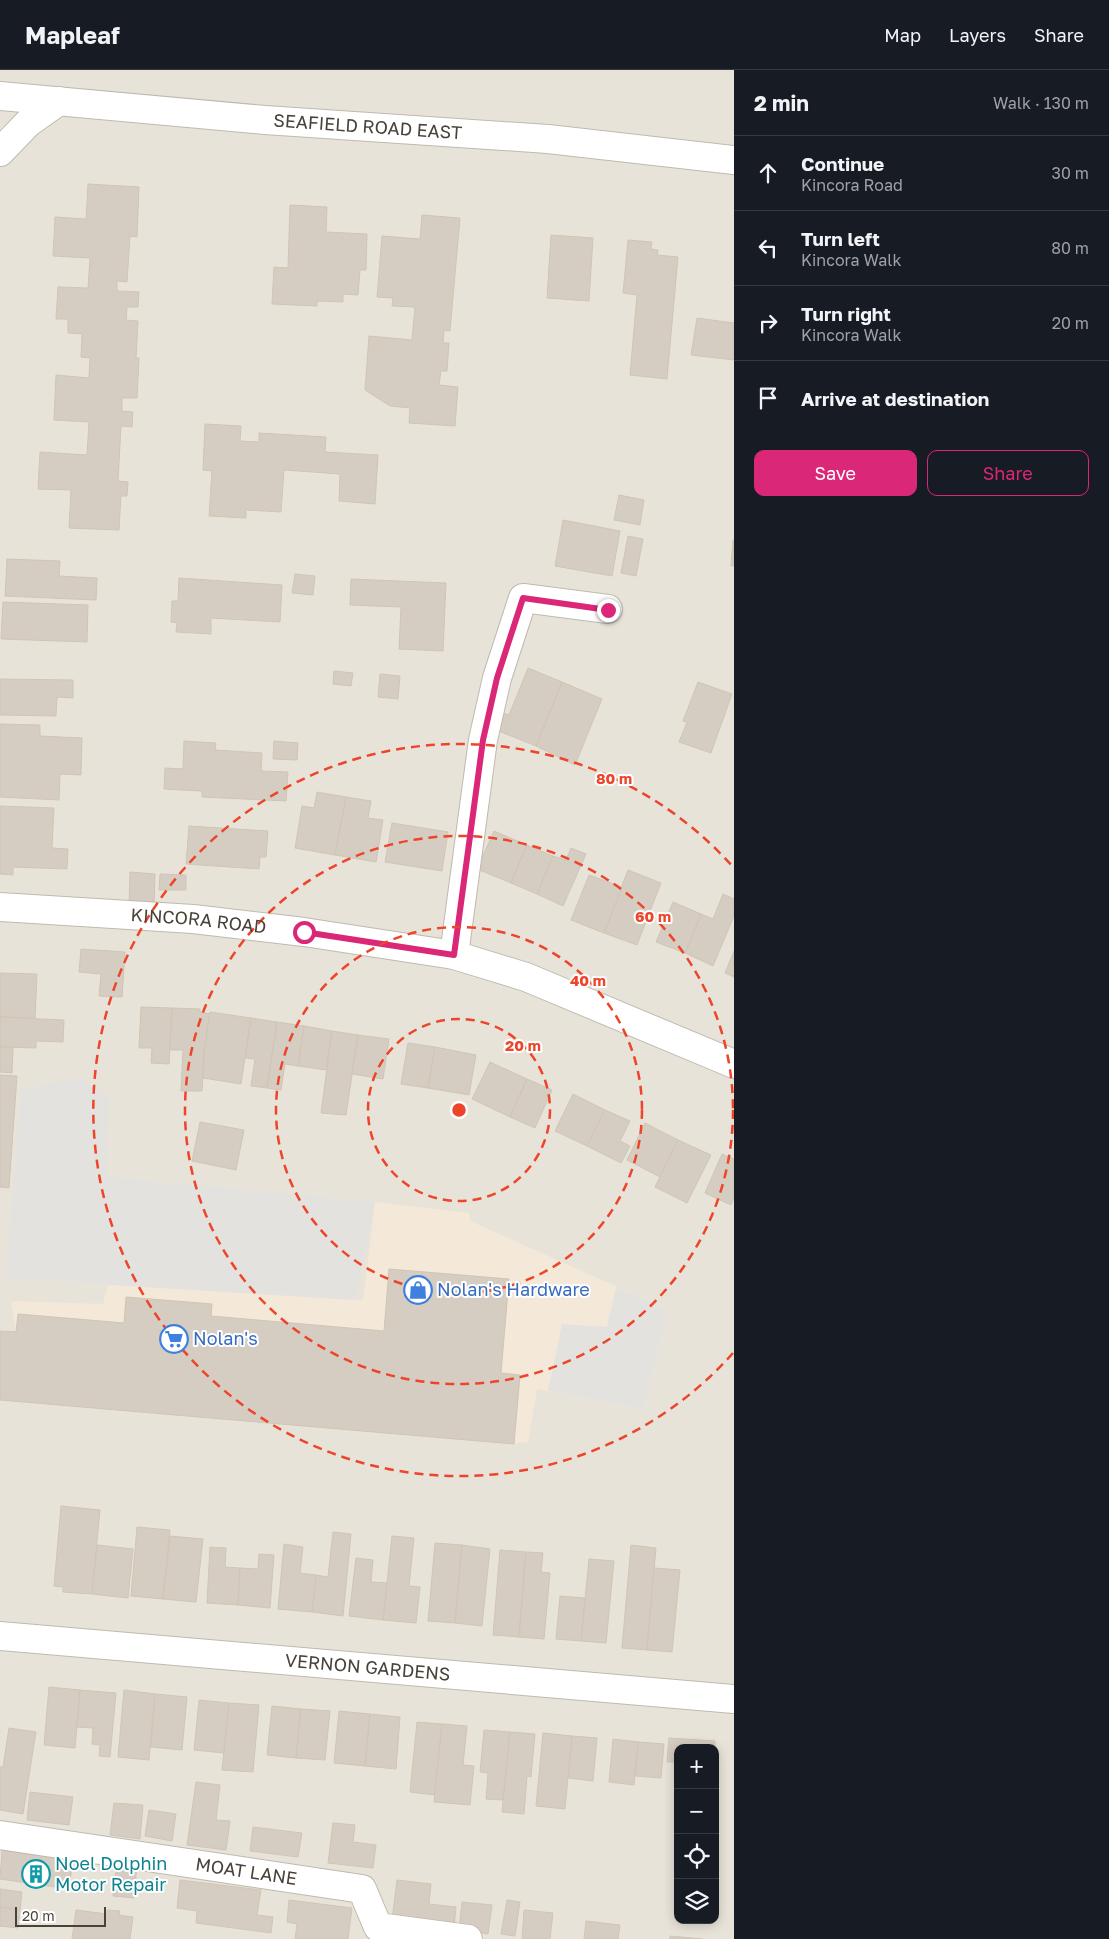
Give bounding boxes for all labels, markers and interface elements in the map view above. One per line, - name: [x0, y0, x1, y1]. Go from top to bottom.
- text: Mapleaf: [25, 20, 120, 49]
- text: Map: [884, 24, 921, 46]
- text: Layers: [949, 24, 1006, 46]
- text: Share: [1034, 24, 1084, 46]
- text: 2 min: [754, 90, 809, 116]
- text: Walk · 130 m: [993, 93, 1089, 113]
- street label: SEAFIELD ROAD EAST: [273, 109, 463, 143]
- text: Continue: [801, 152, 884, 175]
- icon: ahead: [754, 159, 782, 187]
- text: 30 m: [1052, 163, 1089, 183]
- text: Kincora Road: [801, 175, 903, 195]
- text: Turn left: [801, 227, 880, 250]
- icon: left: [754, 234, 782, 262]
- text: 80 m: [1051, 238, 1089, 258]
- text: Kincora Walk: [801, 250, 902, 270]
- text: Turn right: [801, 302, 891, 325]
- icon: right: [754, 309, 782, 337]
- text: 20 m: [1052, 313, 1089, 333]
- text: Kincora Walk: [801, 325, 902, 345]
- icon: arrive: [754, 384, 782, 412]
- text: Arrive at destination: [801, 387, 989, 410]
- button: Save: [754, 450, 917, 496]
- button: Share: [927, 450, 1089, 496]
- route end: [597, 599, 620, 622]
- text: 80 m: [596, 769, 632, 787]
- street label: KINCORA ROAD: [130, 903, 268, 937]
- text: 60 m: [635, 907, 671, 925]
- route start: [293, 921, 316, 944]
- text: 40 m: [570, 971, 606, 989]
- text: 20 m: [505, 1036, 541, 1054]
- centre of rings: [450, 1101, 468, 1119]
- shop icon: Nolan's Hardware: [403, 1275, 433, 1305]
- place label: Nolan's Hardware: [437, 1278, 590, 1300]
- supermarket icon: Nolan's: [159, 1324, 189, 1354]
- place label: Nolan's: [193, 1327, 258, 1349]
- street label: VERNON GARDENS: [284, 1649, 451, 1685]
- map controls: [674, 1744, 719, 1924]
- button: +: [674, 1744, 719, 1789]
- button: −: [674, 1789, 719, 1834]
- button: locate: [674, 1834, 719, 1879]
- place label: Noel Dolphin Motor Repair: [55, 1852, 167, 1895]
- street label: MOAT LANE: [194, 1852, 299, 1889]
- building icon: Noel Dolphin Motor Repair: [21, 1859, 51, 1889]
- button: layers: [674, 1879, 719, 1924]
- scale bar: [15, 1904, 106, 1927]
- text: 20 m: [22, 1907, 55, 1924]

